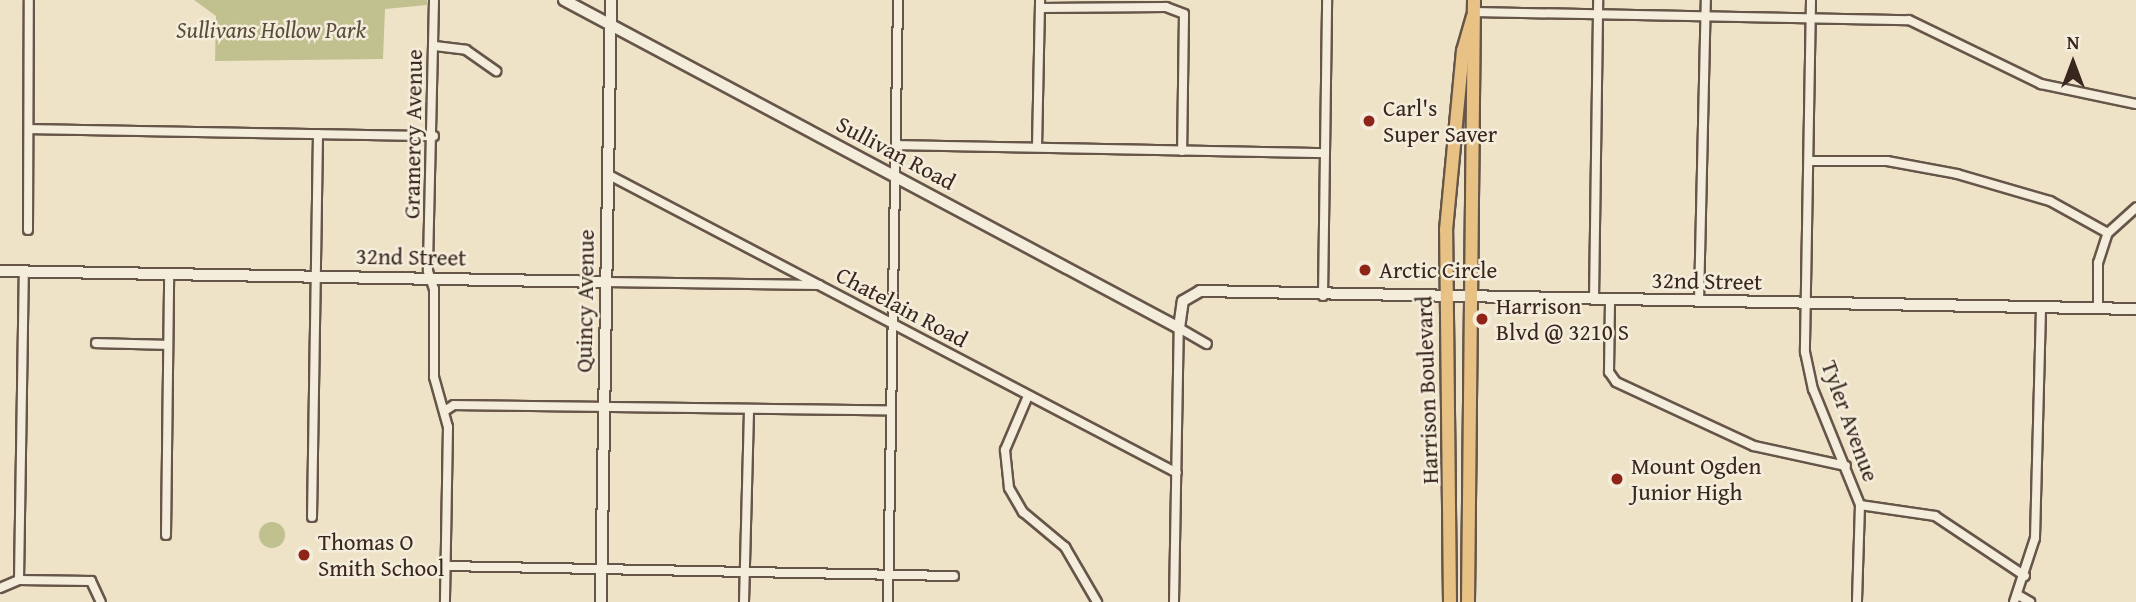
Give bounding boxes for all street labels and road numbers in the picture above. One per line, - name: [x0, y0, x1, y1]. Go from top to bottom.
- street label: Gramercy Avenue: [398, 49, 428, 219]
- street label: Sullivan Road: [832, 110, 960, 196]
- street label: Quincy Avenue: [570, 229, 600, 373]
- street label: 32nd Street: [355, 242, 467, 272]
- street label: Chatelain Road: [831, 261, 973, 353]
- street label: 32nd Street: [1651, 266, 1763, 296]
- street label: Harrison Boulevard: [1410, 295, 1444, 485]
- street label: Tyler Avenue: [1815, 357, 1885, 485]

